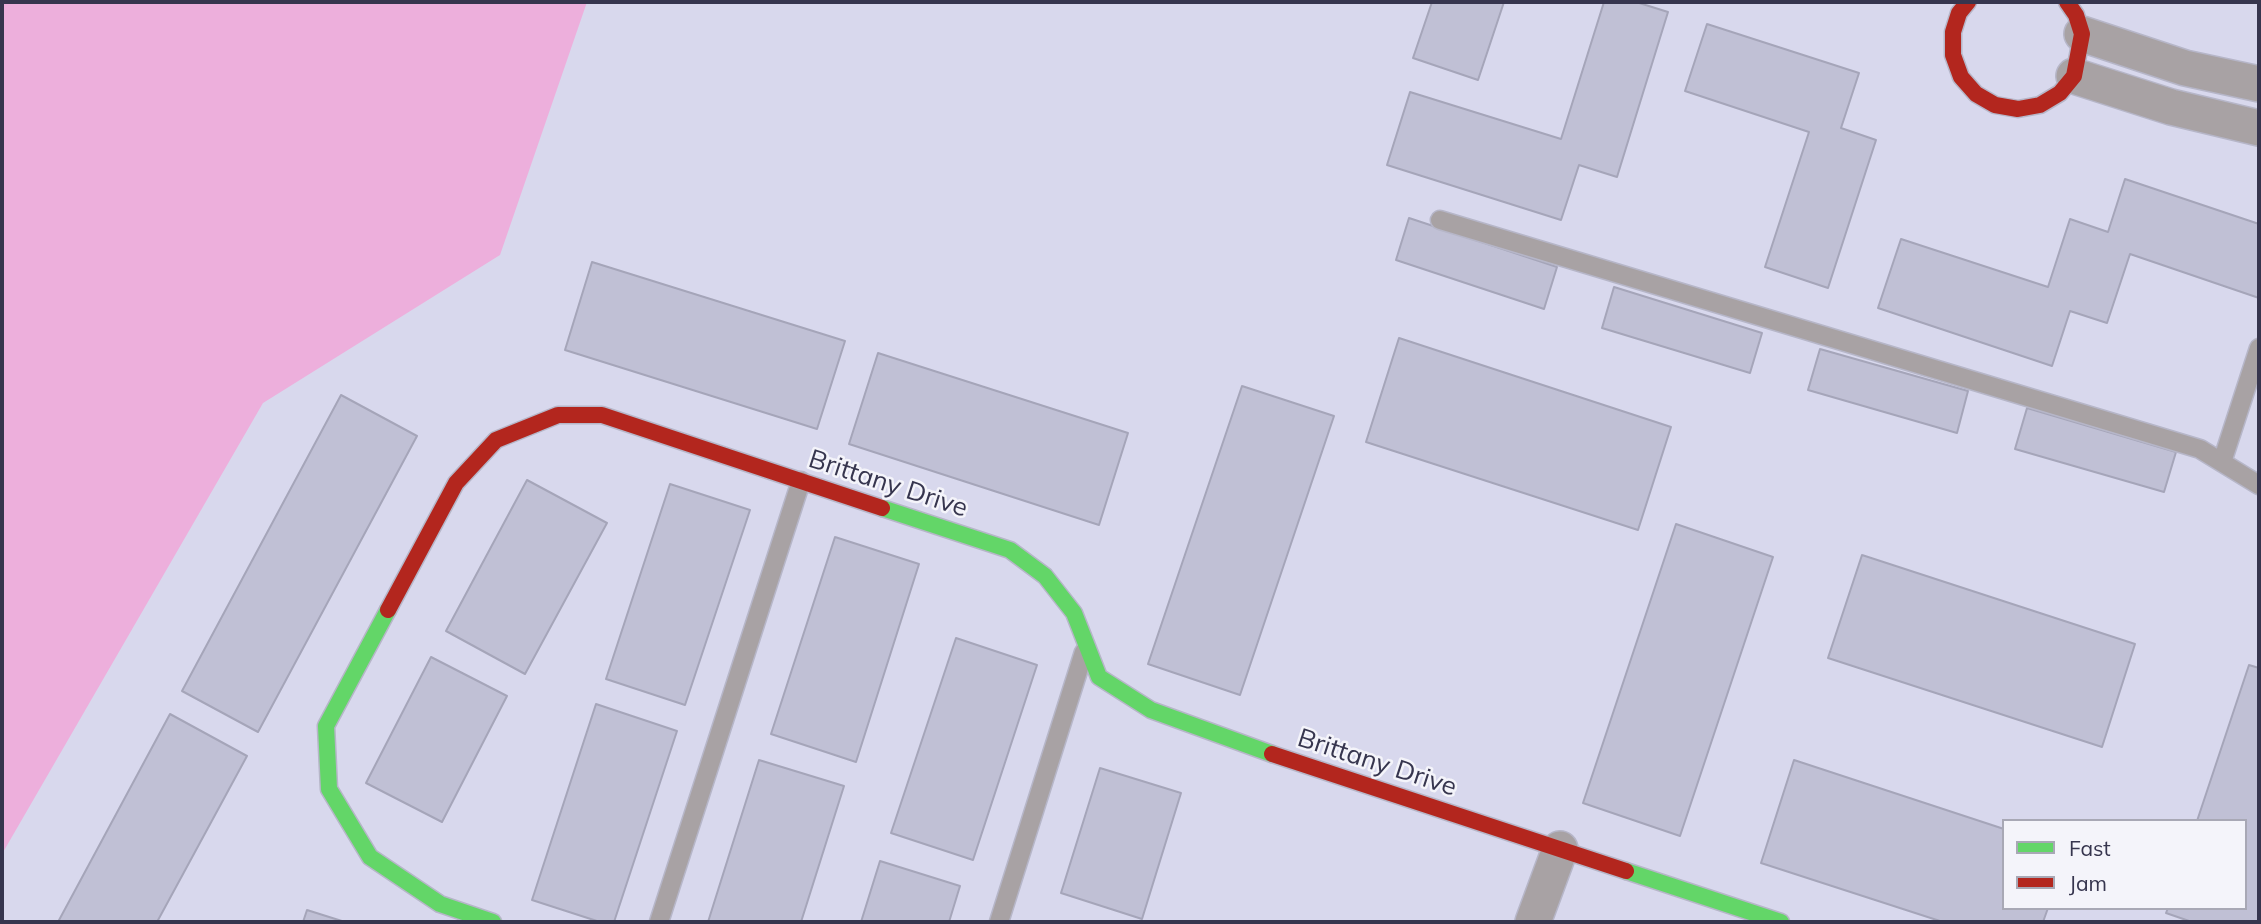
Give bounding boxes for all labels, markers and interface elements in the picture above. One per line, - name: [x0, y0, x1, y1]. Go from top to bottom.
- street label: Brittany Drive: [805, 444, 971, 524]
- street label: Brittany Drive: [1294, 723, 1460, 803]
- legend: [2002, 819, 2247, 910]
- text: Fast: [2069, 835, 2111, 861]
- text: Jam: [2069, 870, 2107, 896]

